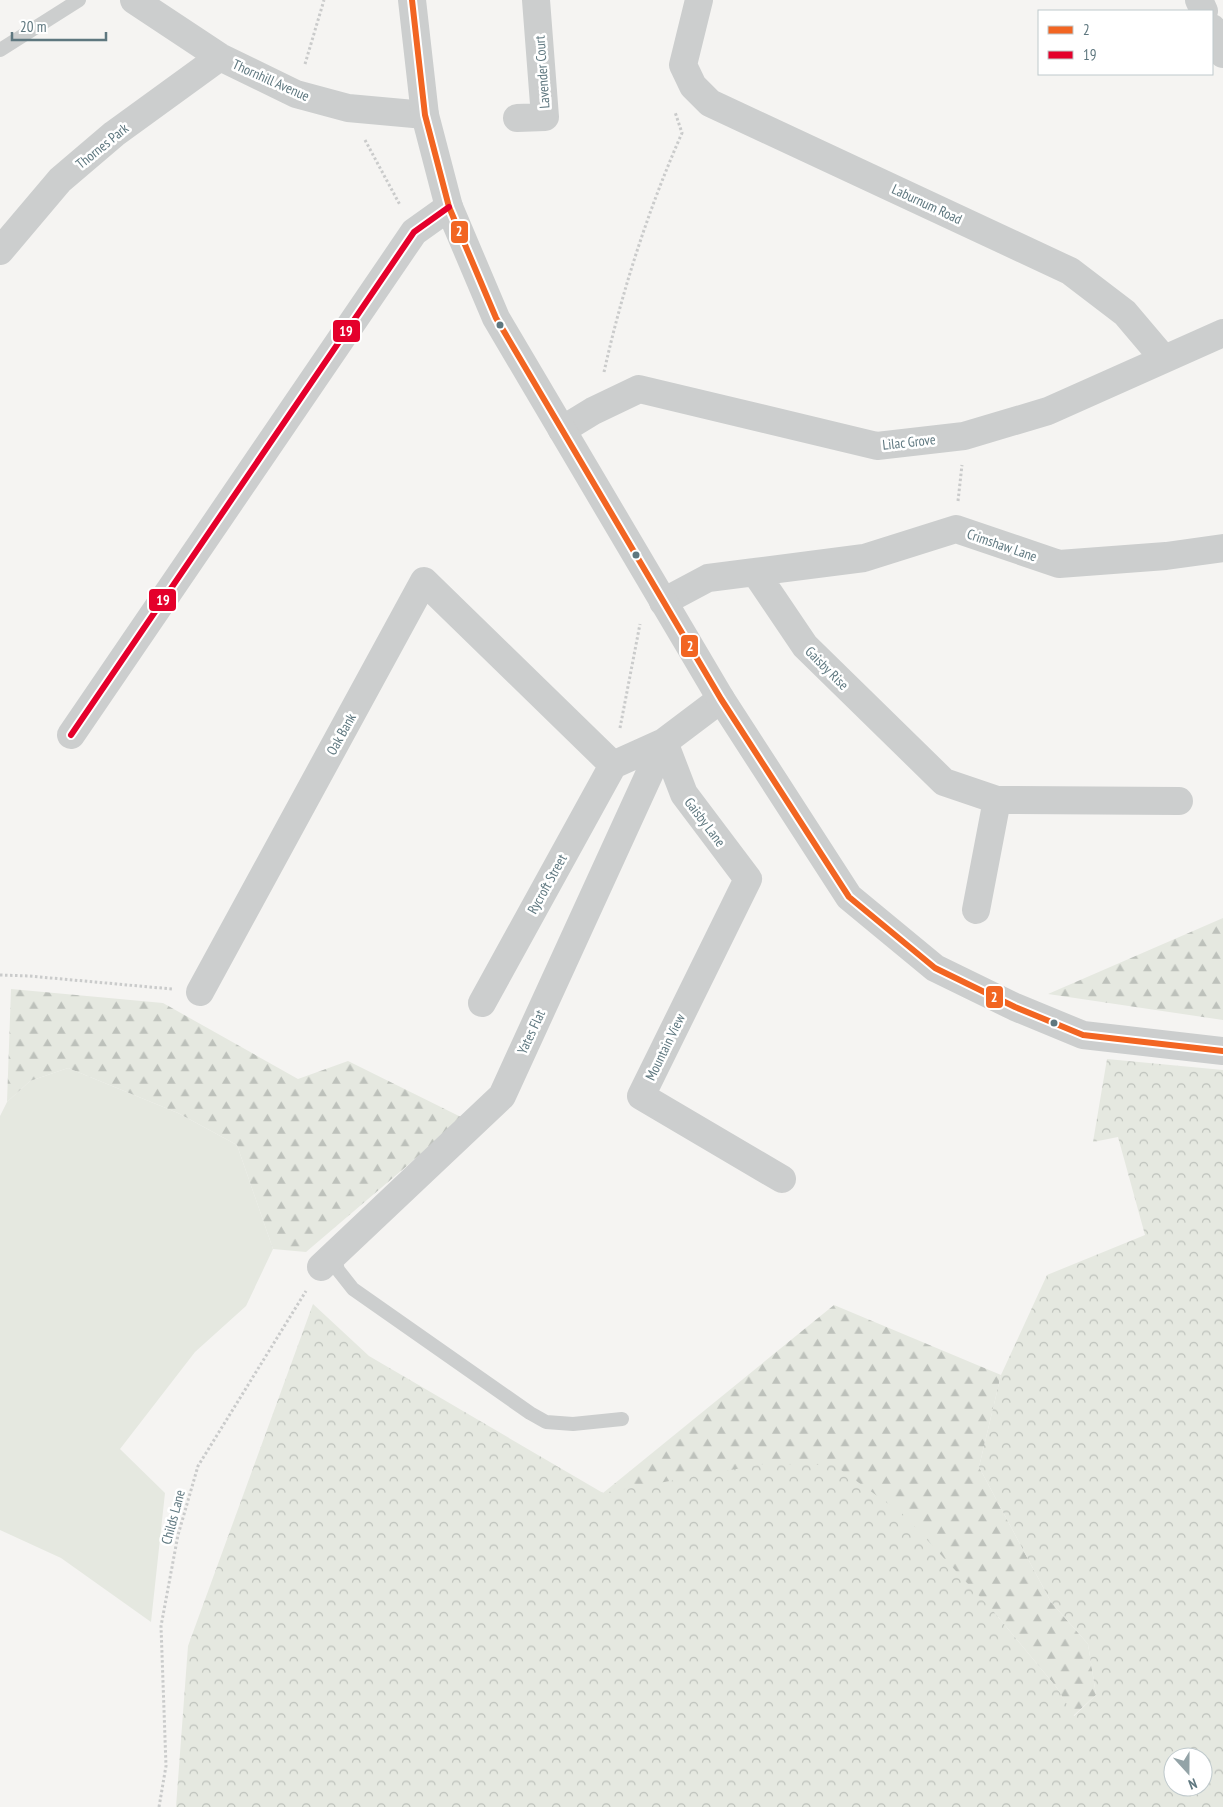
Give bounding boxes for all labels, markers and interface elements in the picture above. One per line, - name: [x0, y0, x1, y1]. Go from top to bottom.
- scale bar: [12, 10, 106, 42]
- legend: [1038, 10, 1213, 75]
- text: 20 m: [20, 17, 46, 36]
- text: 2: [1083, 20, 1090, 39]
- street label: Lavender Court: [530, 35, 554, 109]
- text: 19: [1083, 45, 1097, 64]
- street label: Thornhill Avenue: [230, 55, 312, 105]
- street label: Thornes Park: [72, 119, 132, 173]
- street label: Laburnum Road: [889, 180, 965, 228]
- line badge: 2: [450, 220, 469, 244]
- text: 2: [456, 222, 462, 240]
- line badge: 19: [332, 319, 361, 343]
- unlabelled marker: [495, 320, 505, 330]
- text: 19: [339, 322, 353, 340]
- street label: Lilac Grove: [882, 430, 937, 454]
- street label: Crimshaw Lane: [965, 525, 1040, 565]
- unlabelled marker: [631, 550, 641, 560]
- line badge: 19: [148, 588, 177, 612]
- text: 19: [156, 591, 170, 609]
- line badge: 2: [680, 634, 699, 658]
- text: 2: [687, 637, 693, 655]
- street label: Gaisby Rise: [801, 642, 853, 694]
- street label: Oak Bank: [322, 709, 360, 758]
- street label: Gaisby Lane: [681, 794, 730, 850]
- street label: Rycroft Street: [523, 851, 571, 917]
- line badge: 2: [985, 985, 1004, 1009]
- text: 2: [991, 988, 997, 1006]
- street label: Yates Flat: [513, 1007, 549, 1057]
- street label: Mountain View: [641, 1010, 689, 1083]
- unlabelled marker: [1049, 1018, 1059, 1028]
- street label: Childs Lane: [157, 1488, 189, 1546]
- north arrow: [1163, 1747, 1213, 1797]
- text: N: [1186, 1774, 1199, 1794]

